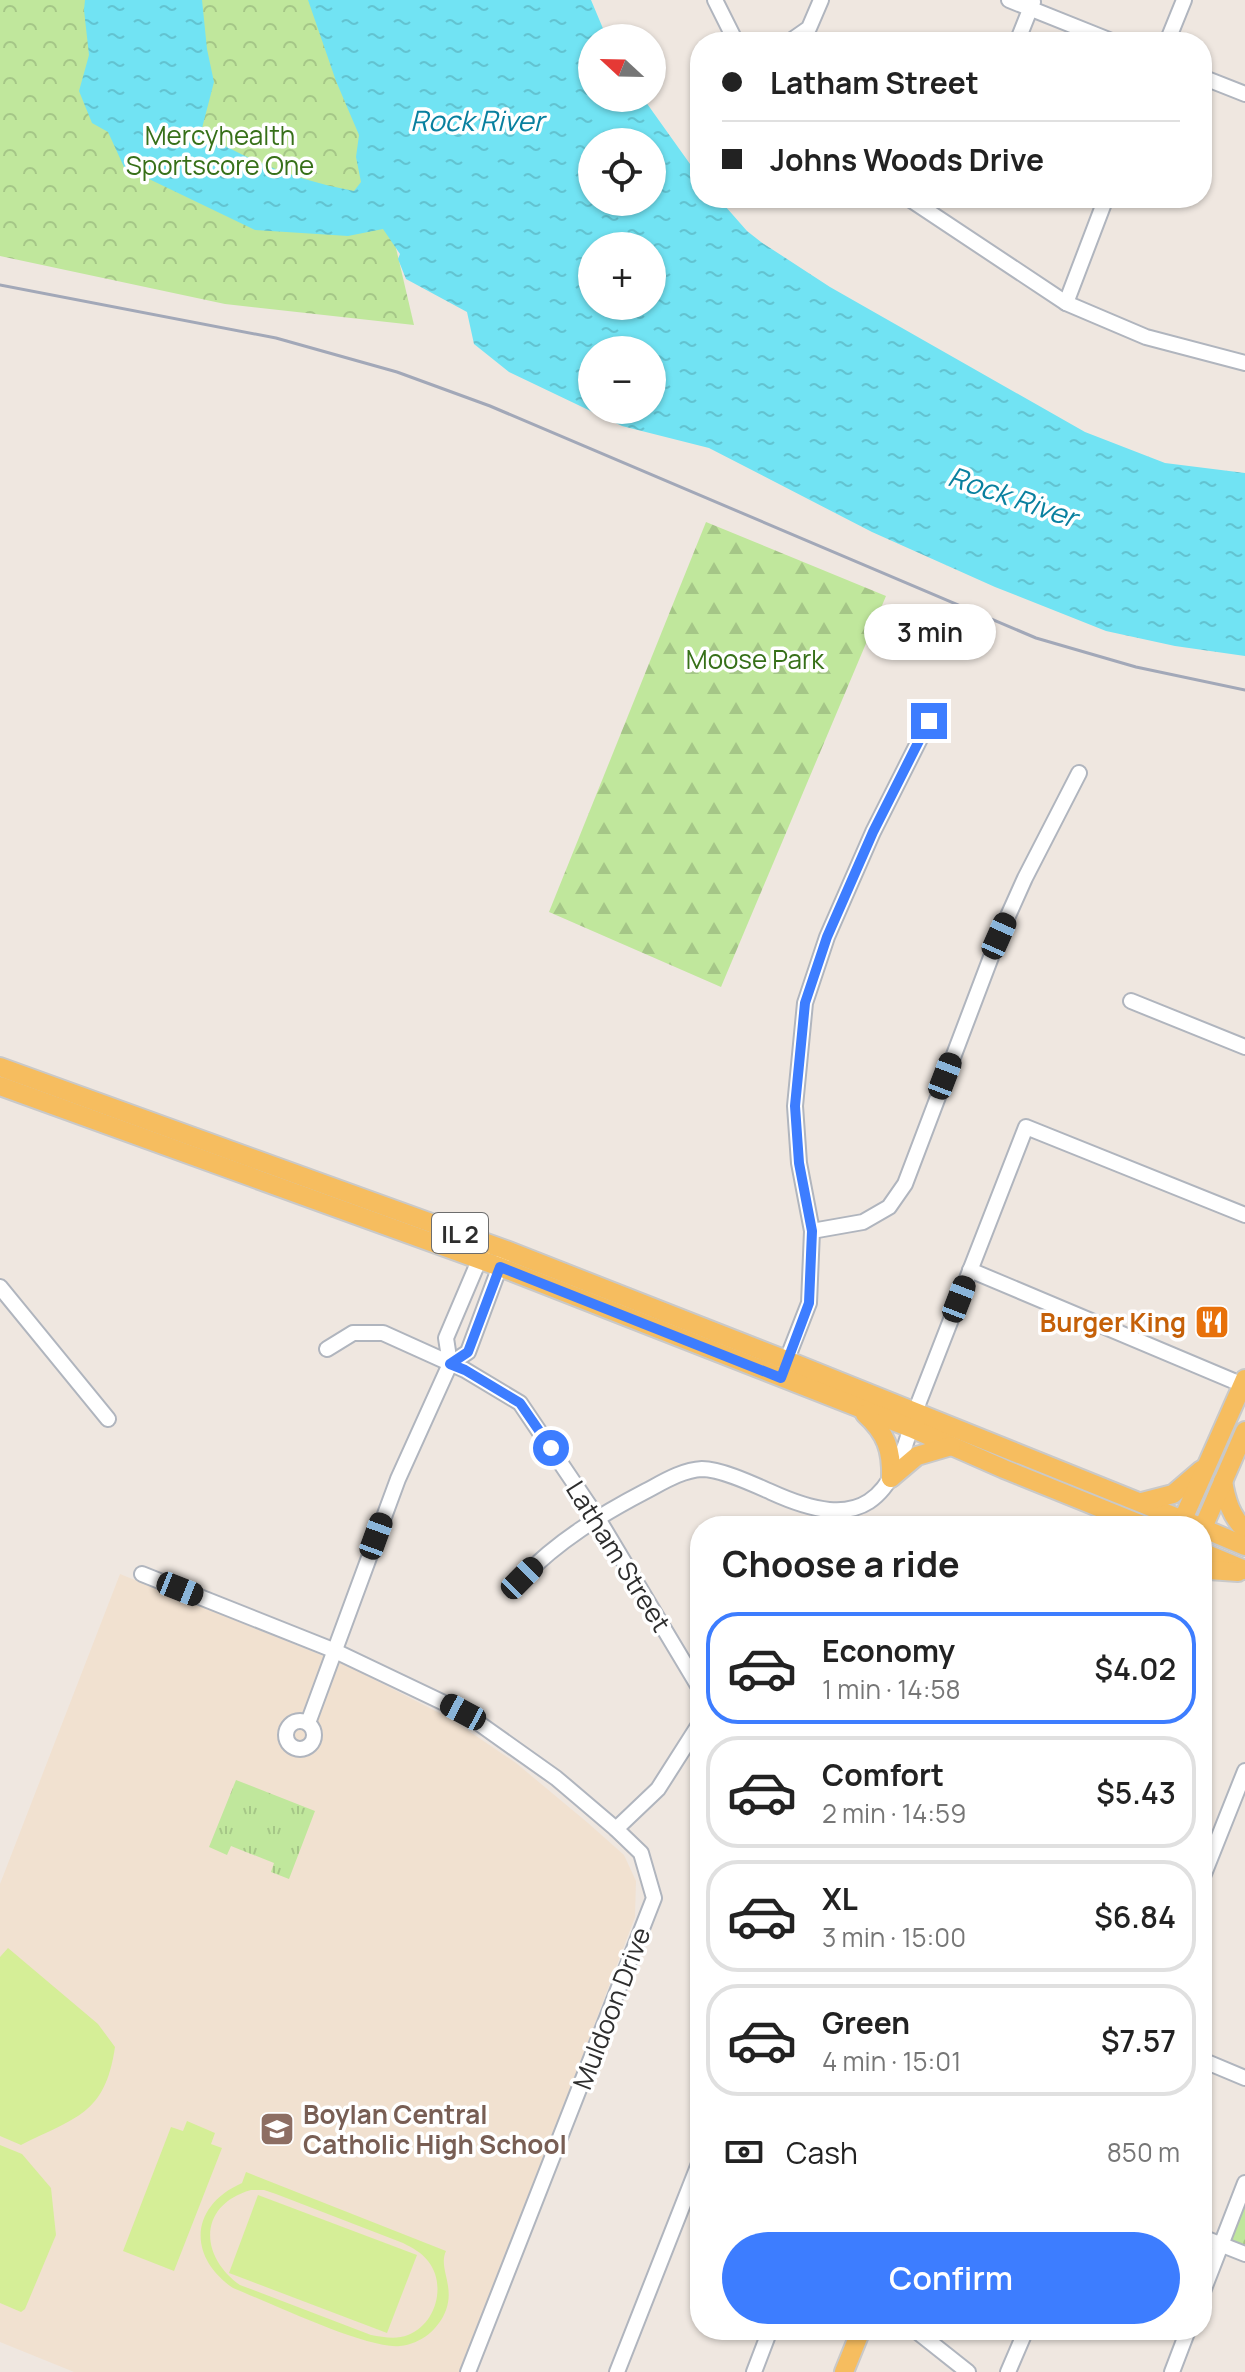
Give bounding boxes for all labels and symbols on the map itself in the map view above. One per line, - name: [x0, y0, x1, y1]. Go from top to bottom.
- north arrow: [578, 24, 666, 112]
- water label: Rock River: [410, 101, 548, 139]
- park label: Mercyhealth Sportscore One: [126, 117, 314, 183]
- water label: Rock River: [944, 456, 1086, 537]
- callout: 3 min: [863, 605, 995, 661]
- park label: Moose Park: [686, 641, 825, 677]
- route end: [911, 703, 947, 739]
- car: [978, 909, 1020, 963]
- car: [925, 1049, 965, 1103]
- road number: IL 2: [432, 1213, 488, 1253]
- car: [939, 1272, 979, 1326]
- restaurant icon: Burger King: [1193, 1303, 1231, 1341]
- place label: Burger King: [1040, 1304, 1186, 1340]
- route start: [533, 1430, 569, 1466]
- street label: Latham Street: [558, 1474, 680, 1638]
- car: [357, 1509, 395, 1563]
- car: [497, 1553, 547, 1603]
- car: [153, 1569, 207, 1609]
- car: [436, 1690, 490, 1734]
- street label: Muldoon Drive: [564, 1922, 658, 2094]
- place label: Boylan Central Catholic High School: [303, 2096, 567, 2162]
- school or university icon: Boylan Central Catholic High School: [258, 2110, 296, 2148]

